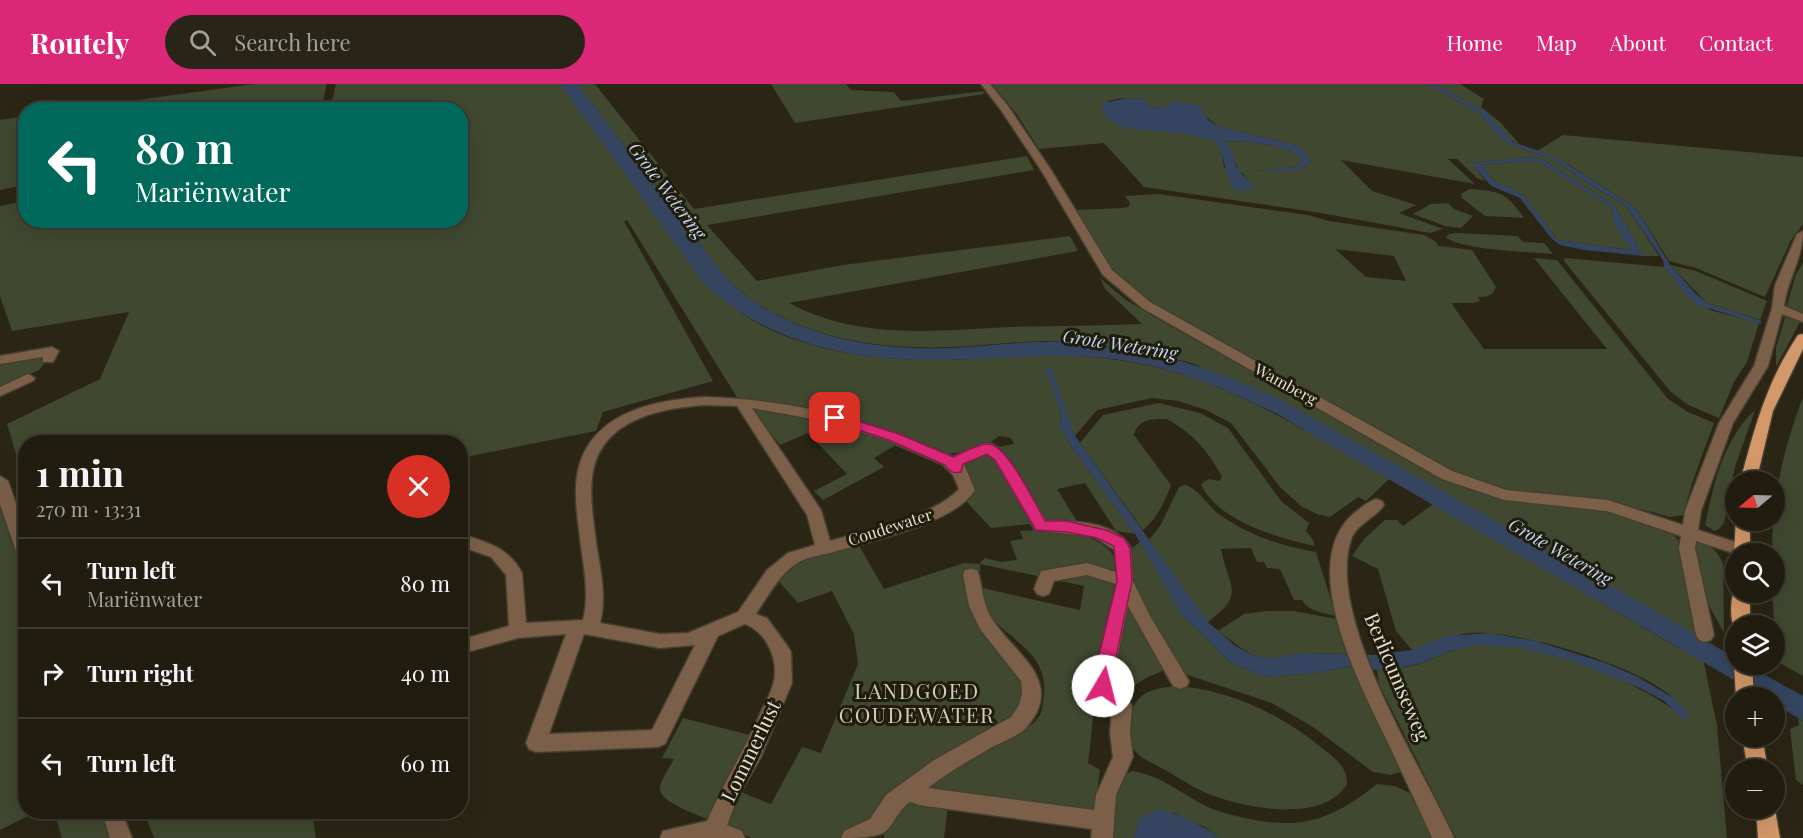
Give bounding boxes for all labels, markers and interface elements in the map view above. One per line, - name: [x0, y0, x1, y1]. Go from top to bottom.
- search box: [165, 15, 585, 69]
- text: Routely: [30, 24, 129, 61]
- icon: search: [186, 26, 219, 59]
- text: Search here: [234, 27, 351, 57]
- text: Home: [1447, 28, 1503, 56]
- text: Map: [1536, 28, 1577, 56]
- text: About: [1610, 28, 1666, 56]
- text: Contact: [1699, 28, 1773, 56]
- text: 80 m: [135, 119, 233, 175]
- icon: left: [36, 126, 114, 204]
- water label: Grote Wetering: [623, 137, 713, 245]
- text: Mariënwater: [135, 173, 291, 209]
- water label: Grote Wetering: [1061, 323, 1181, 365]
- street label: Wamberg: [1250, 357, 1322, 410]
- pin: [809, 392, 860, 443]
- icon: arrive: [818, 401, 851, 434]
- text: 1 min: [36, 448, 124, 496]
- button: close: [387, 455, 450, 518]
- north arrow: [1725, 471, 1785, 531]
- map controls: [1725, 471, 1785, 819]
- text: 270 m · 13:31: [36, 495, 142, 522]
- street label: Coudewater: [845, 503, 935, 550]
- water label: Grote Wetering: [1504, 512, 1618, 591]
- button: search: [1725, 543, 1785, 603]
- text: Turn left: [87, 555, 176, 585]
- icon: left: [36, 567, 69, 600]
- text: 80 m: [400, 568, 450, 598]
- text: Mariënwater: [87, 585, 202, 612]
- street label: Berlicumseweg: [1359, 608, 1438, 745]
- button: layers: [1725, 615, 1785, 675]
- position arrow: [1071, 654, 1135, 718]
- icon: right: [36, 657, 69, 690]
- text: Turn right: [87, 658, 193, 688]
- text: 40 m: [401, 658, 450, 688]
- district label: LANDGOED COUDEWATER: [839, 676, 995, 728]
- button: +: [1725, 687, 1785, 747]
- street label: Lommerlust: [713, 694, 786, 806]
- icon: left: [36, 747, 69, 780]
- text: Turn left: [87, 748, 176, 778]
- text: 60 m: [400, 748, 450, 778]
- button: −: [1725, 759, 1785, 819]

